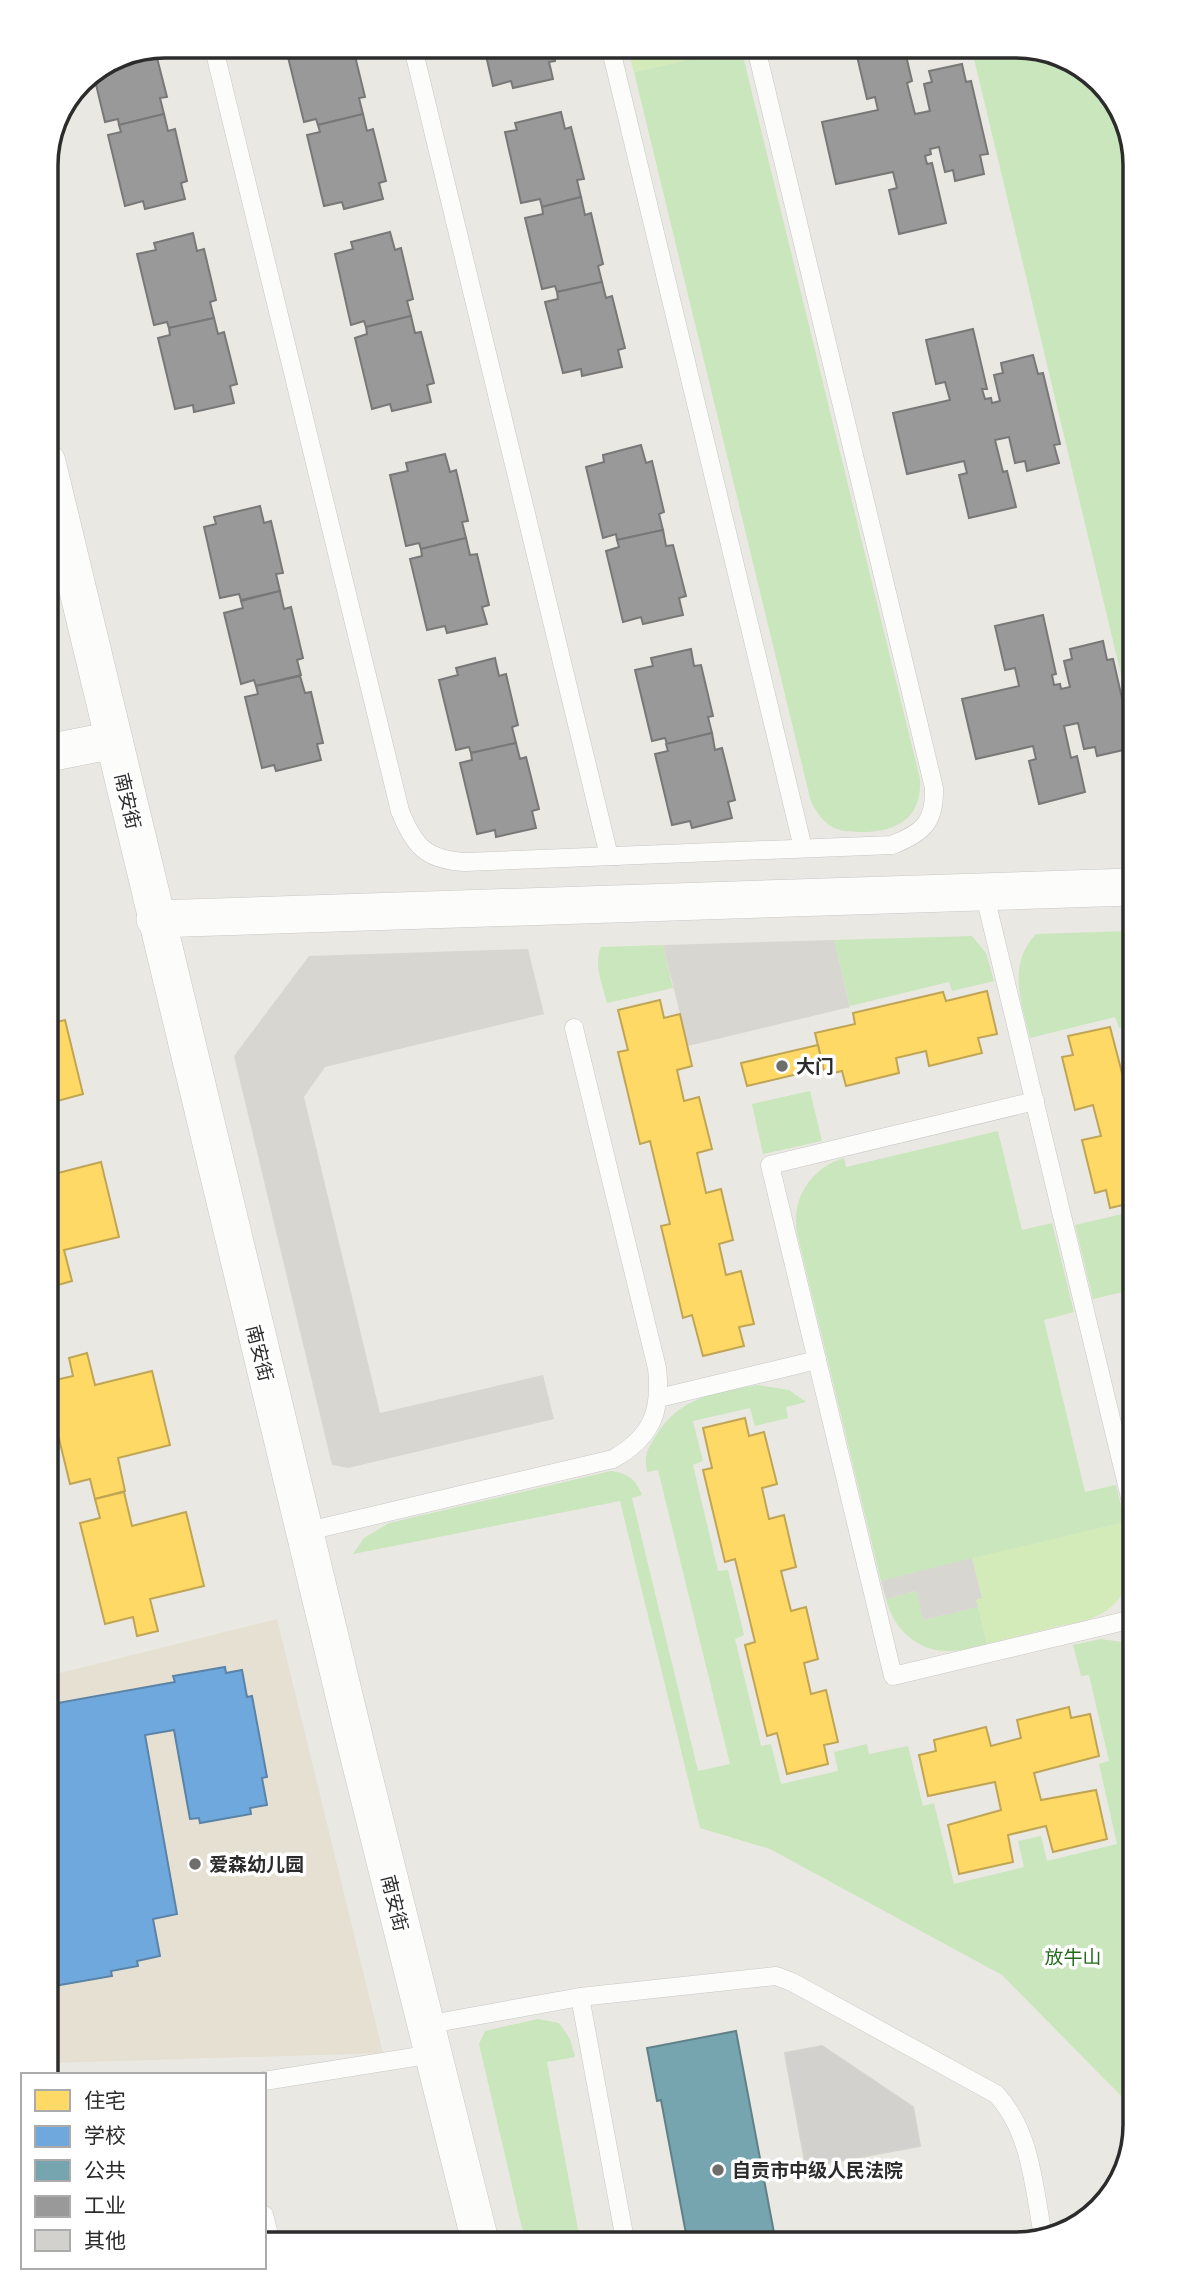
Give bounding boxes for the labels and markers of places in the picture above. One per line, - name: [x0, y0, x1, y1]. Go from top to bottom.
- place label: 大门: [796, 1053, 834, 1079]
- marker: 大门: [774, 1058, 790, 1074]
- place label: 爱森幼儿园: [209, 1851, 304, 1877]
- marker: 爱森幼儿园: [187, 1856, 203, 1872]
- place label: 自贡市中级人民法院: [732, 2157, 903, 2183]
- marker: 自贡市中级人民法院: [710, 2162, 726, 2178]

